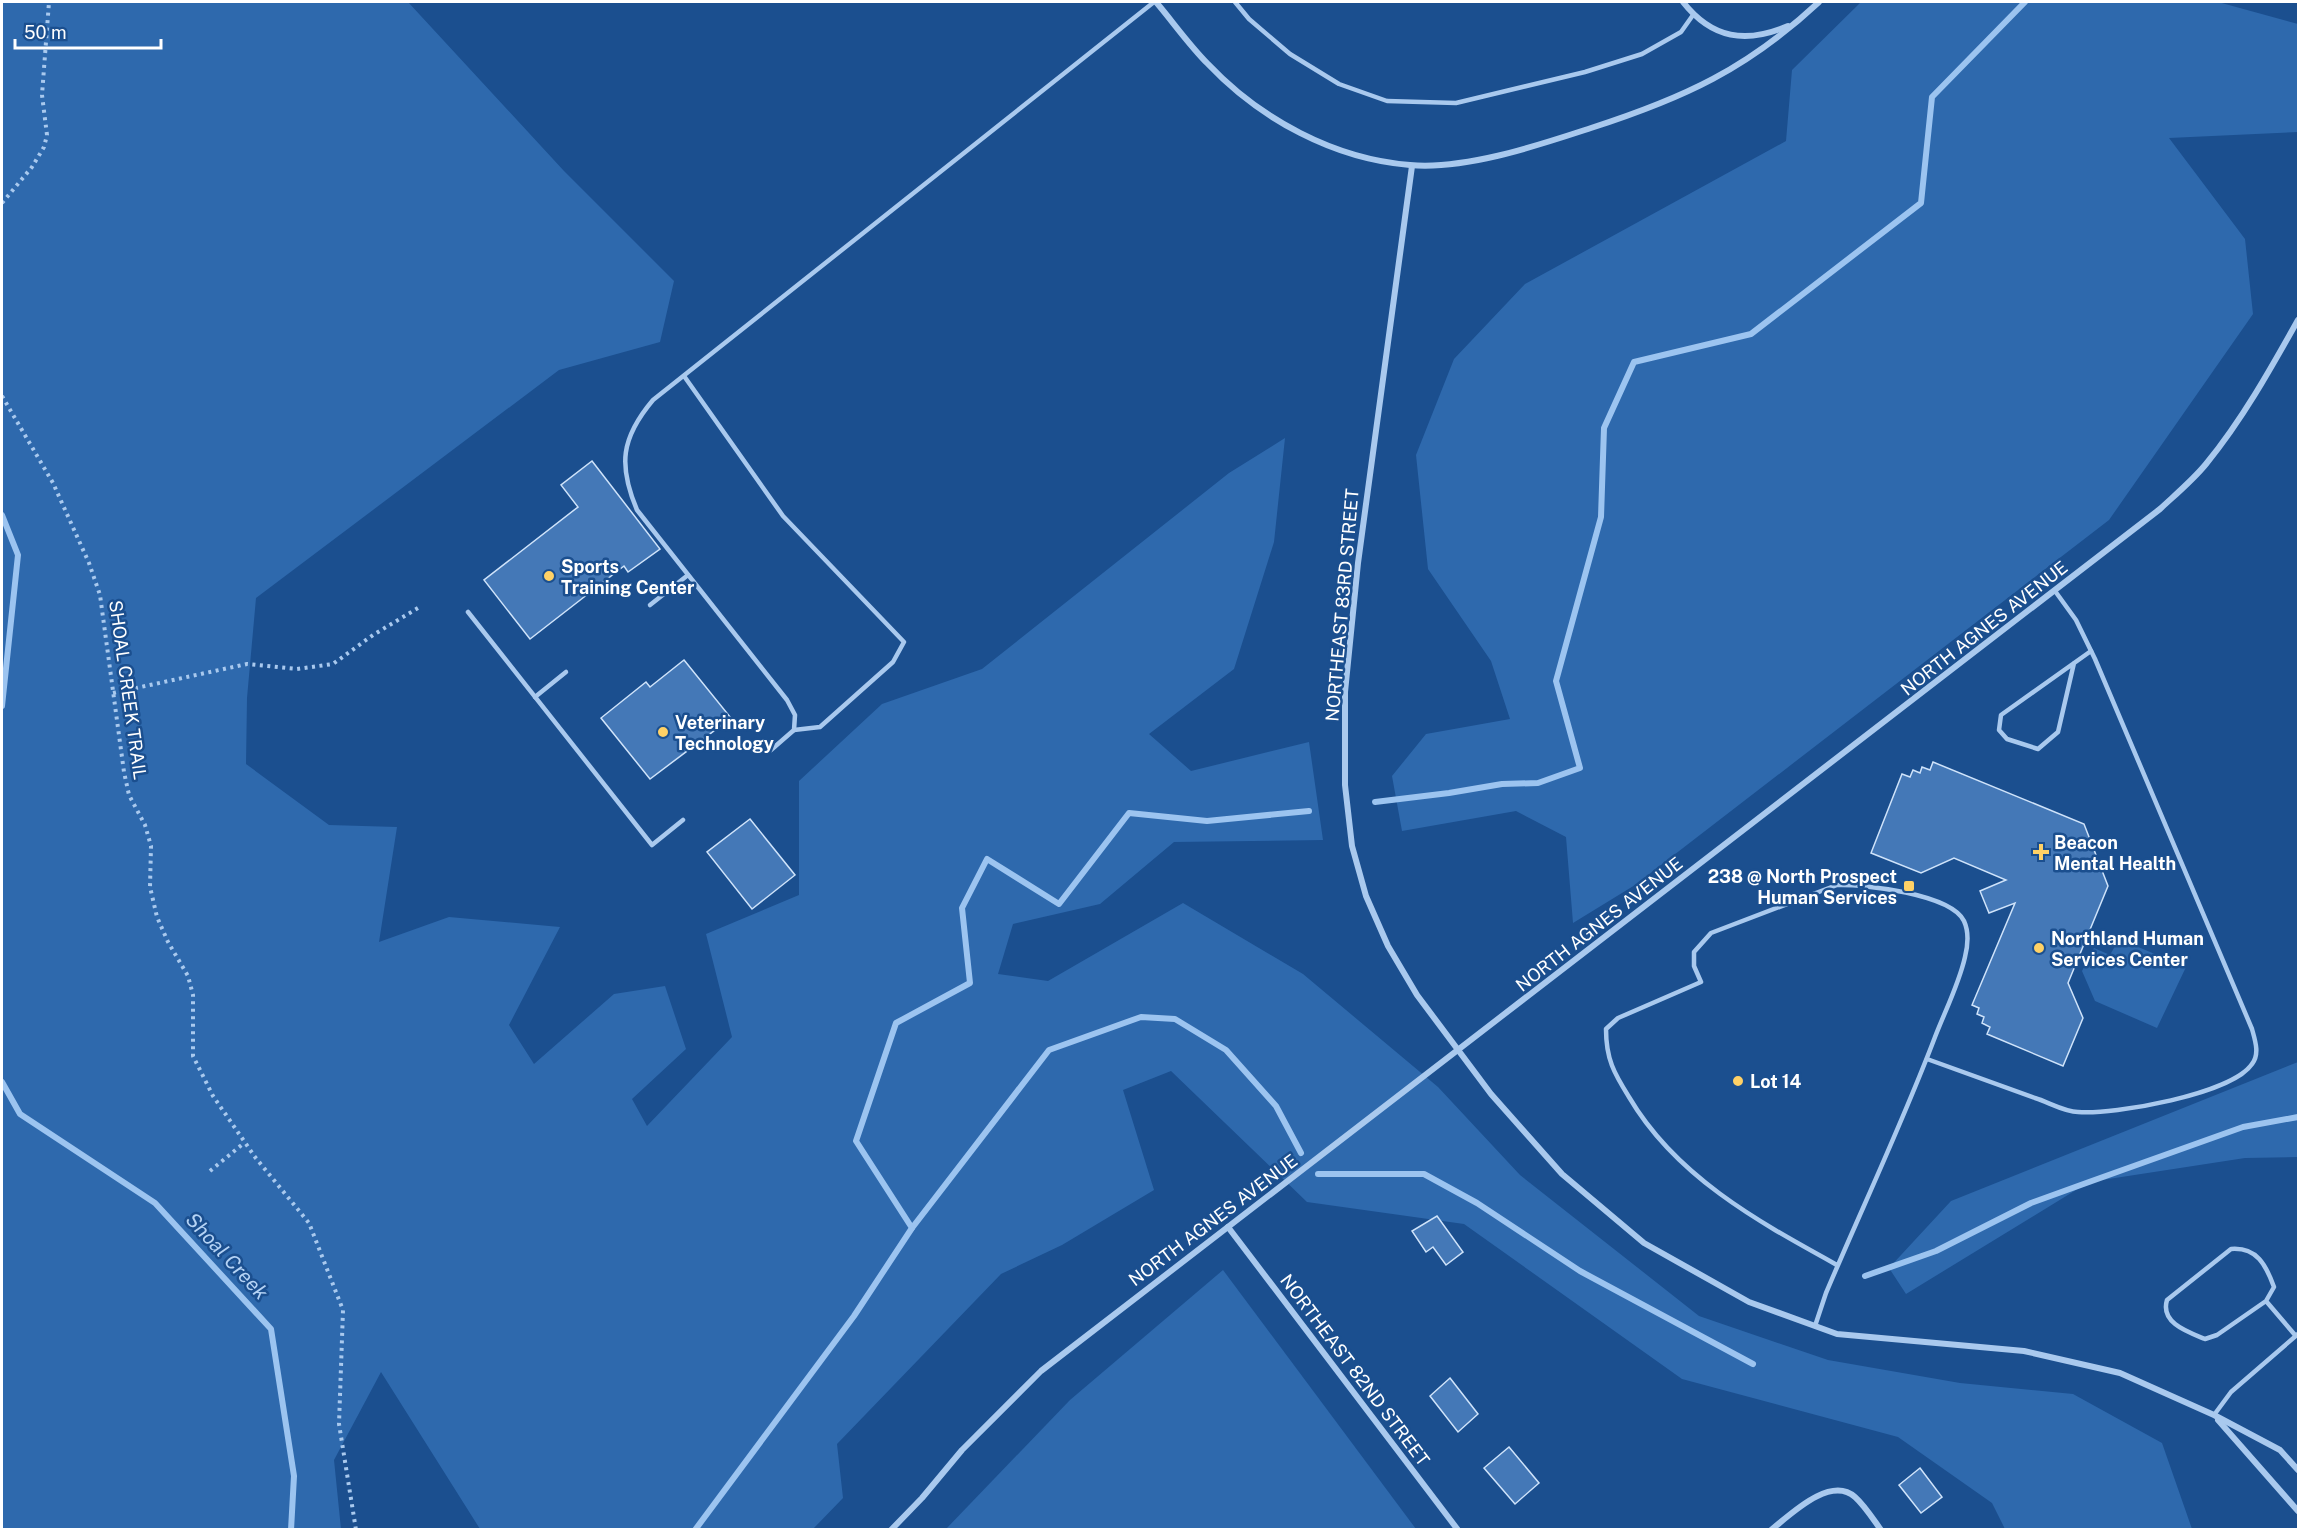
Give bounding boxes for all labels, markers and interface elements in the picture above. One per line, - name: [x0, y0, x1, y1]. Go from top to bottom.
- scale bar: [15, 12, 160, 50]
- text: 50 m: [24, 22, 67, 43]
- street label: NORTHEAST 83RD STREET: [1321, 487, 1363, 722]
- place label: Sports Training Center: [561, 556, 695, 598]
- street label: NORTH AGNES AVENUE: [1897, 556, 2071, 700]
- marker: Sports Training Center: [542, 569, 556, 583]
- street label: SHOAL CREEK TRAIL: [105, 599, 151, 781]
- place label: Veterinary Technology: [675, 712, 774, 754]
- marker: Veterinary Technology: [656, 725, 670, 739]
- place label: Beacon Mental Health: [2054, 832, 2176, 874]
- marker: Beacon Mental Health: [2032, 843, 2050, 861]
- street label: NORTH AGNES AVENUE: [1512, 852, 1686, 996]
- place label: 238 @ North Prospect Human Services: [1708, 866, 1897, 908]
- marker: 238 @ North Prospect Human Services: [1902, 879, 1916, 893]
- place label: Northland Human Services Center: [2051, 928, 2204, 970]
- marker: Northland Human Services Center: [2032, 941, 2046, 955]
- place label: Lot 14: [1750, 1071, 1802, 1092]
- marker: Lot 14: [1731, 1074, 1745, 1088]
- street label: NORTH AGNES AVENUE: [1125, 1150, 1301, 1290]
- water label: Shoal Creek: [181, 1208, 273, 1304]
- street label: NORTHEAST 82ND STREET: [1276, 1270, 1434, 1470]

